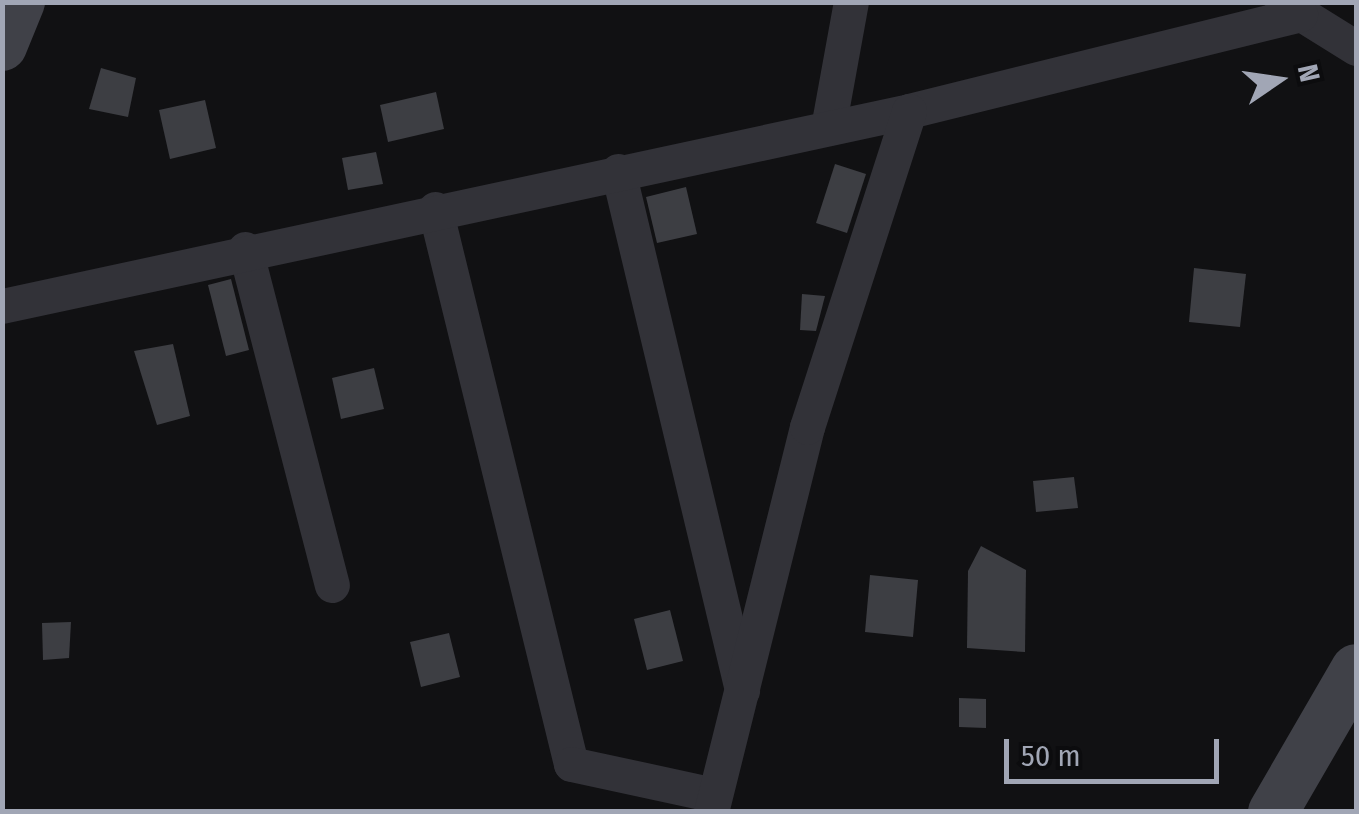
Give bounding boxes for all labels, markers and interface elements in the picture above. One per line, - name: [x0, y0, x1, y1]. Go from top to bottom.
- north arrow: [1229, 30, 1329, 130]
- text: N: [1291, 61, 1327, 85]
- scale bar: [1009, 719, 1224, 781]
- text: 50 m: [1021, 738, 1081, 774]

